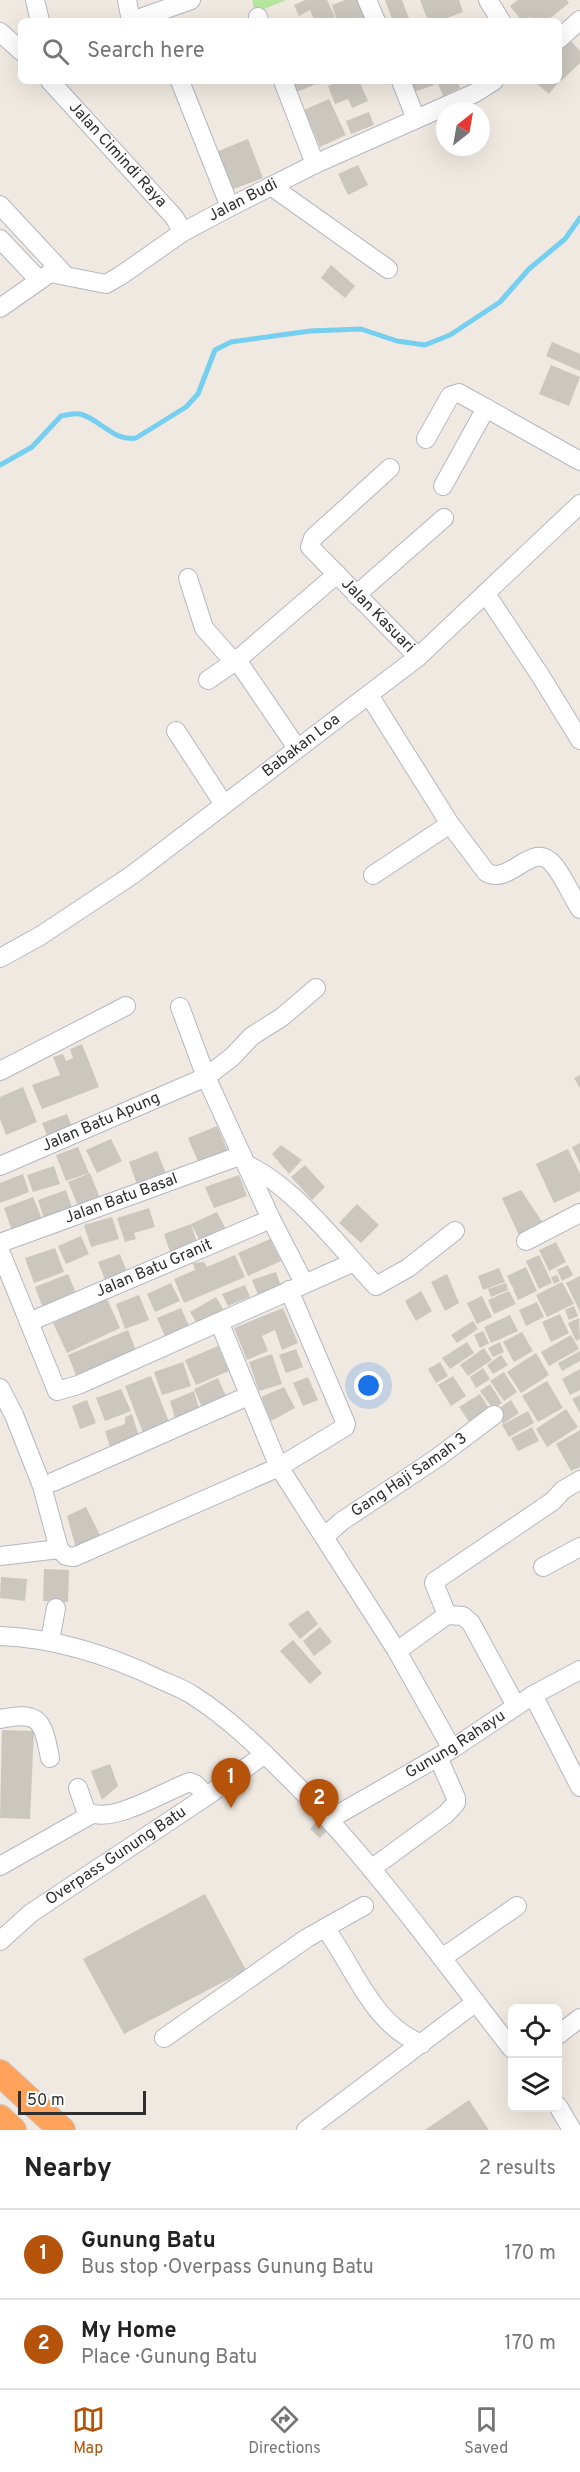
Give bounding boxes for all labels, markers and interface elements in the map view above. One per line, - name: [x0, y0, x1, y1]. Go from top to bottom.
- search box: [18, 18, 562, 84]
- icon: search: [39, 35, 72, 68]
- text: Search here: [87, 38, 205, 65]
- street label: Jalan Cimindi Raya: [64, 98, 171, 212]
- north arrow: [436, 102, 490, 156]
- street label: Jalan Budi: [205, 174, 281, 227]
- street label: Jalan Kasuari: [337, 574, 419, 657]
- street label: Babakan Loa: [258, 710, 344, 782]
- street label: Jalan Batu Apung: [39, 1088, 163, 1157]
- street label: Jalan Batu Basal: [62, 1169, 181, 1229]
- street label: Jalan Batu Granit: [93, 1235, 215, 1302]
- your location: [354, 1371, 383, 1400]
- street label: Gang Haji Samah 3: [348, 1429, 471, 1522]
- street label: Gunung Rahayu: [402, 1706, 509, 1783]
- pin: 1: [212, 1758, 250, 1808]
- pin: 2: [300, 1780, 338, 1829]
- street label: Overpass Gunung Batu: [42, 1802, 190, 1910]
- map controls: [508, 2004, 562, 2112]
- button: locate: [508, 2004, 562, 2058]
- button: layers: [508, 2058, 562, 2112]
- scale bar: [18, 2088, 146, 2116]
- text: 50 m: [27, 2091, 65, 2111]
- text: Nearby: [24, 2153, 112, 2186]
- text: 2 results: [479, 2156, 556, 2182]
- text: Gunung Batu: [81, 2228, 216, 2255]
- text: 1: [40, 2241, 48, 2267]
- text: 170 m: [504, 2241, 556, 2267]
- text: Bus stop · Overpass Gunung Batu: [81, 2255, 374, 2281]
- text: My Home: [81, 2318, 177, 2345]
- text: 2: [37, 2331, 50, 2357]
- text: 170 m: [504, 2331, 556, 2357]
- text: Place · Gunung Batu: [81, 2345, 257, 2371]
- tab: Map: [72, 2403, 105, 2459]
- tab: Directions: [248, 2403, 321, 2459]
- tab: Saved: [464, 2403, 508, 2459]

